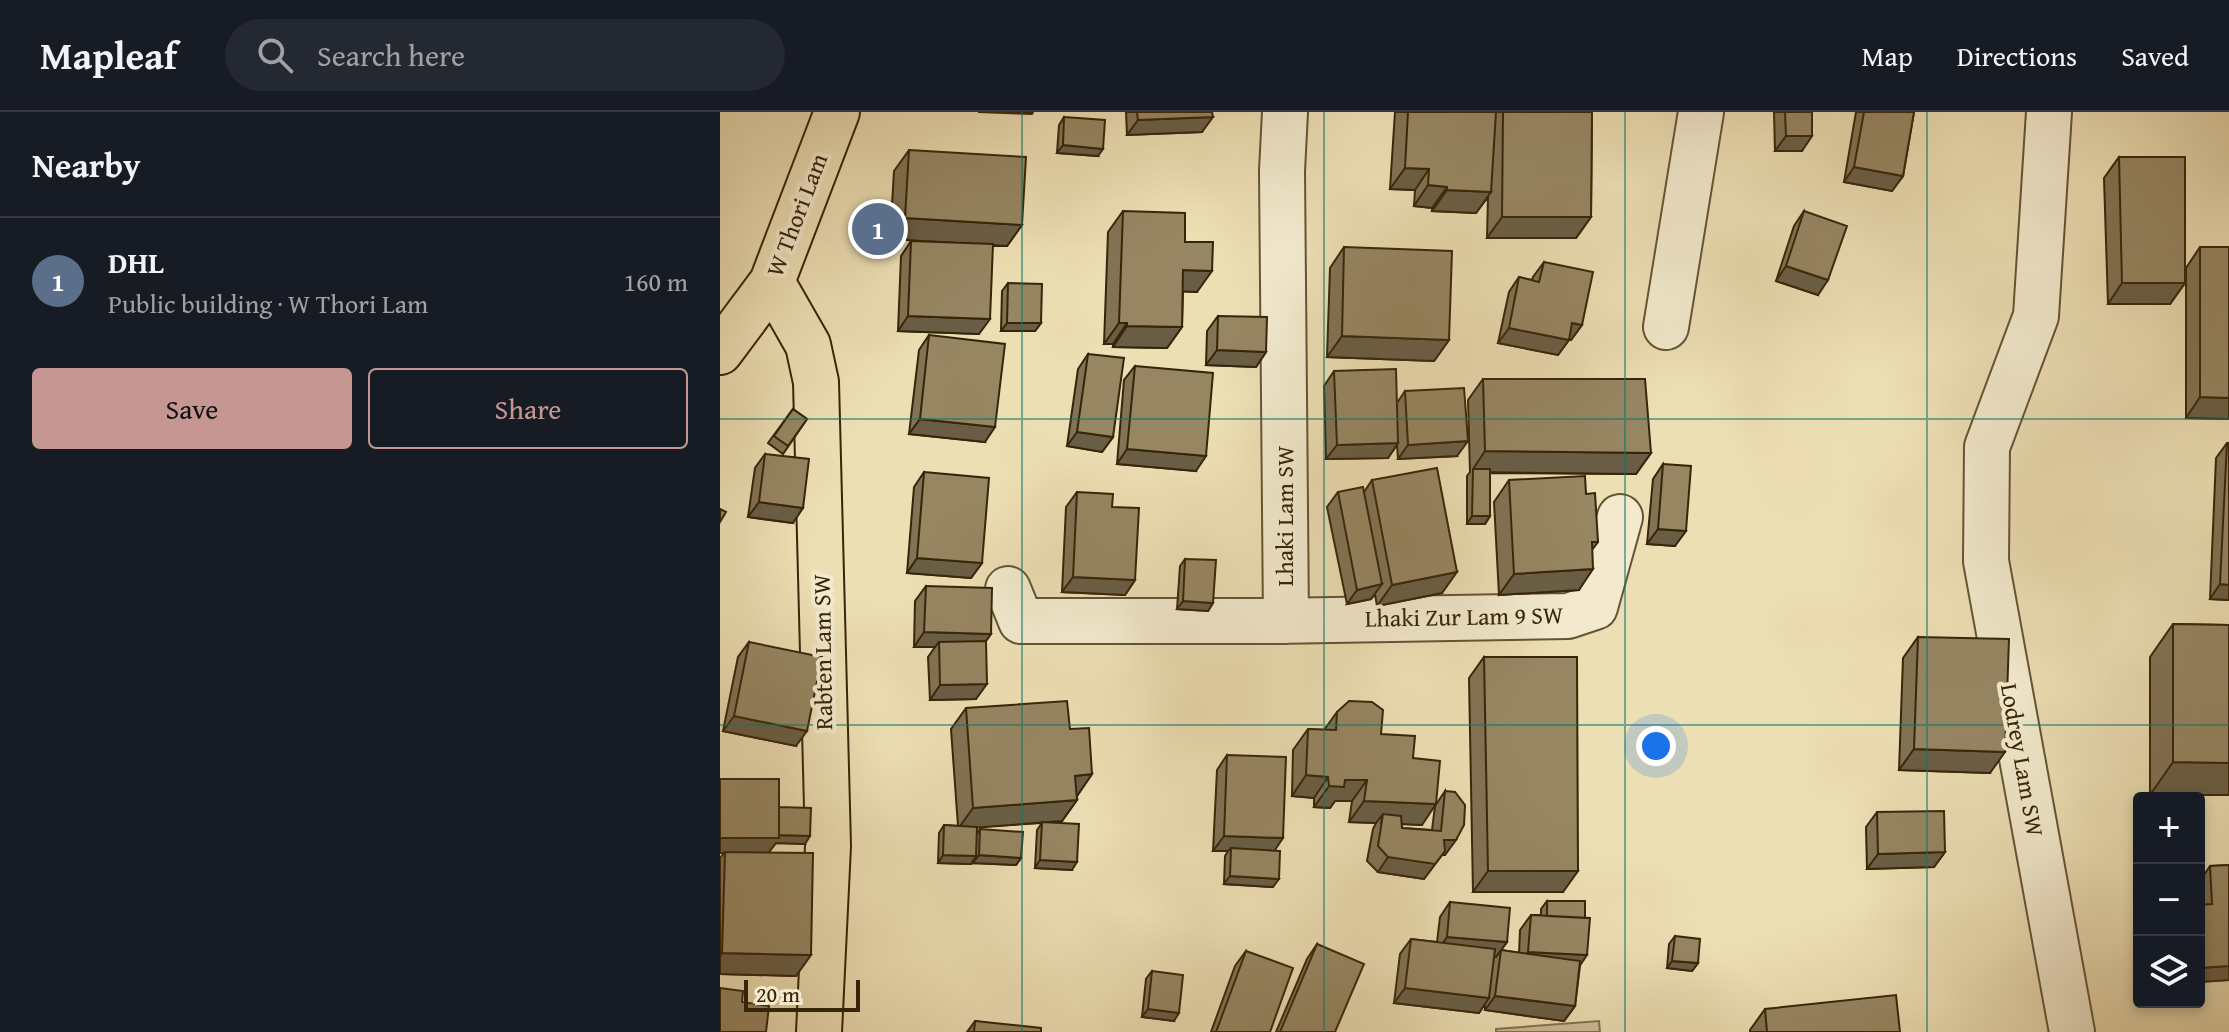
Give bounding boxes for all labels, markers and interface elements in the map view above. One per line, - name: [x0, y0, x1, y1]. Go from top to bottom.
- search box: [225, 19, 785, 91]
- text: Mapleaf: [40, 27, 177, 83]
- icon: search: [253, 33, 297, 77]
- text: Search here: [317, 33, 465, 77]
- text: Map: [1861, 35, 1913, 76]
- text: Directions: [1957, 35, 2077, 76]
- text: Saved: [2121, 35, 2189, 76]
- text: Nearby: [32, 140, 141, 189]
- street label: W Thori Lam: [757, 148, 836, 282]
- pin: 1: [852, 199, 904, 259]
- text: DHL: [108, 240, 164, 284]
- text: 1: [51, 262, 65, 301]
- text: 160 m: [623, 262, 688, 301]
- text: Public building · W Thori Lam: [108, 284, 428, 323]
- button: Save: [32, 368, 352, 449]
- button: Share: [368, 368, 688, 449]
- street label: Lhaki Lam SW: [1267, 445, 1302, 586]
- street label: Rabten Lam SW: [804, 573, 841, 730]
- street label: Lhaki Zur Lam 9 SW: [1364, 597, 1564, 636]
- street label: Lodrey Lam SW: [1992, 681, 2053, 840]
- your location: [1636, 726, 1676, 766]
- map controls: [2133, 792, 2205, 1008]
- button: +: [2133, 792, 2205, 864]
- button: −: [2133, 864, 2205, 936]
- button: layers: [2133, 936, 2205, 1008]
- scale bar: [744, 976, 860, 1012]
- text: 20 m: [756, 978, 800, 1010]

